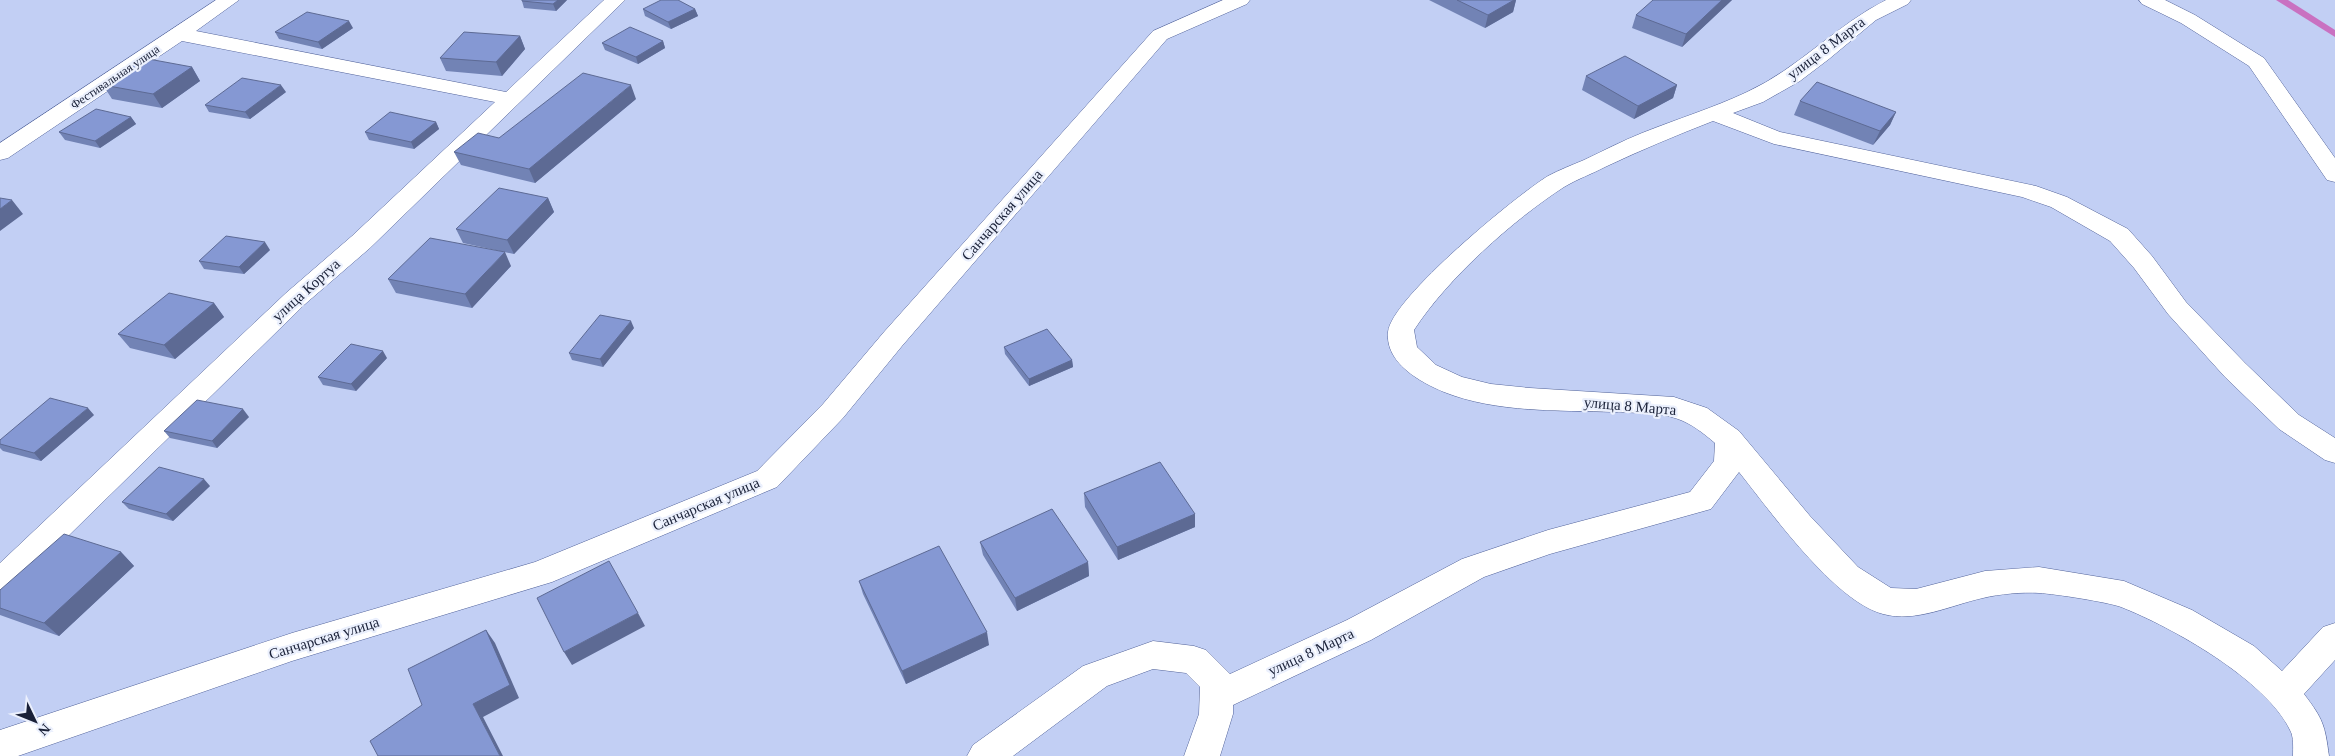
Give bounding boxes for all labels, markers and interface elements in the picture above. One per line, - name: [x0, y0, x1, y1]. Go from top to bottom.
- street label: улица 8 Марта: [1784, 14, 1868, 82]
- street label: Фестивальная улица: [68, 42, 163, 112]
- street label: Санчарская улица: [958, 166, 1046, 263]
- street label: улица Кортуа: [269, 255, 343, 324]
- street label: улица 8 Марта: [1583, 394, 1677, 418]
- street label: Санчарская улица: [650, 474, 762, 534]
- street label: Санчарская улица: [267, 614, 381, 662]
- street label: улица 8 Марта: [1266, 625, 1357, 679]
- north arrow: [10, 696, 60, 746]
- text: N: [35, 721, 53, 738]

